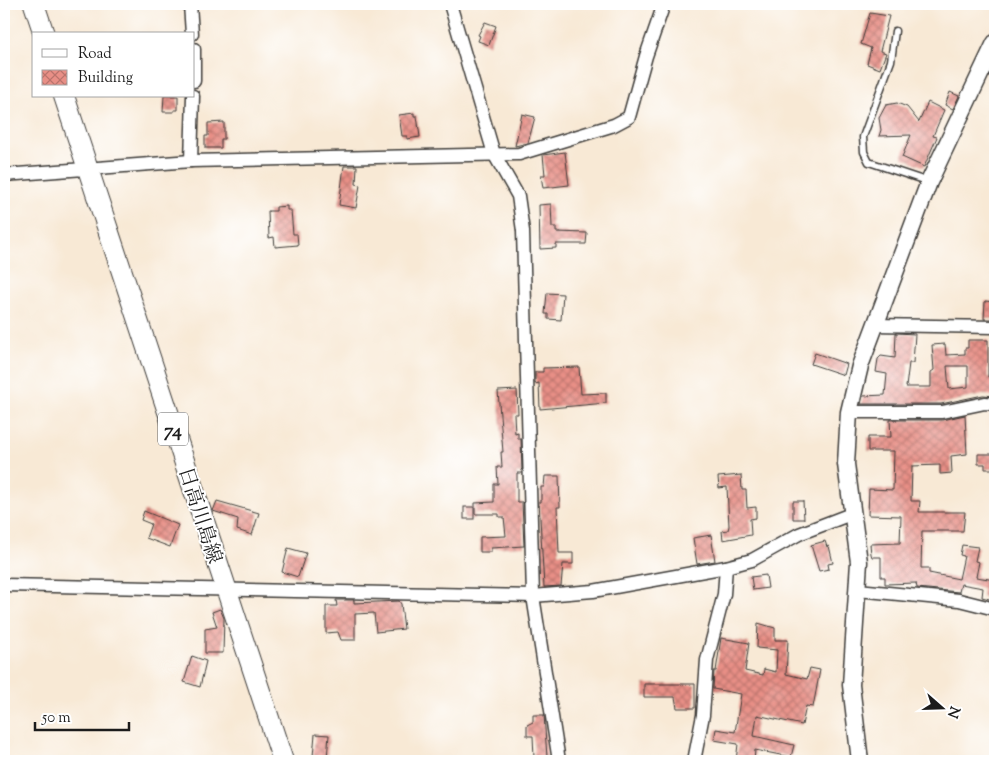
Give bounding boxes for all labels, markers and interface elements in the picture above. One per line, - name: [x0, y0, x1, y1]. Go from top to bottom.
- legend: [32, 32, 195, 98]
- text: Road: [78, 44, 112, 65]
- text: Building: [78, 68, 133, 89]
- road number: 74: [158, 412, 188, 446]
- street label: 日高川島線: [169, 464, 228, 568]
- north arrow: [916, 682, 966, 732]
- scale bar: [35, 700, 129, 732]
- text: N: [941, 703, 964, 720]
- text: 50 m: [41, 708, 71, 729]

